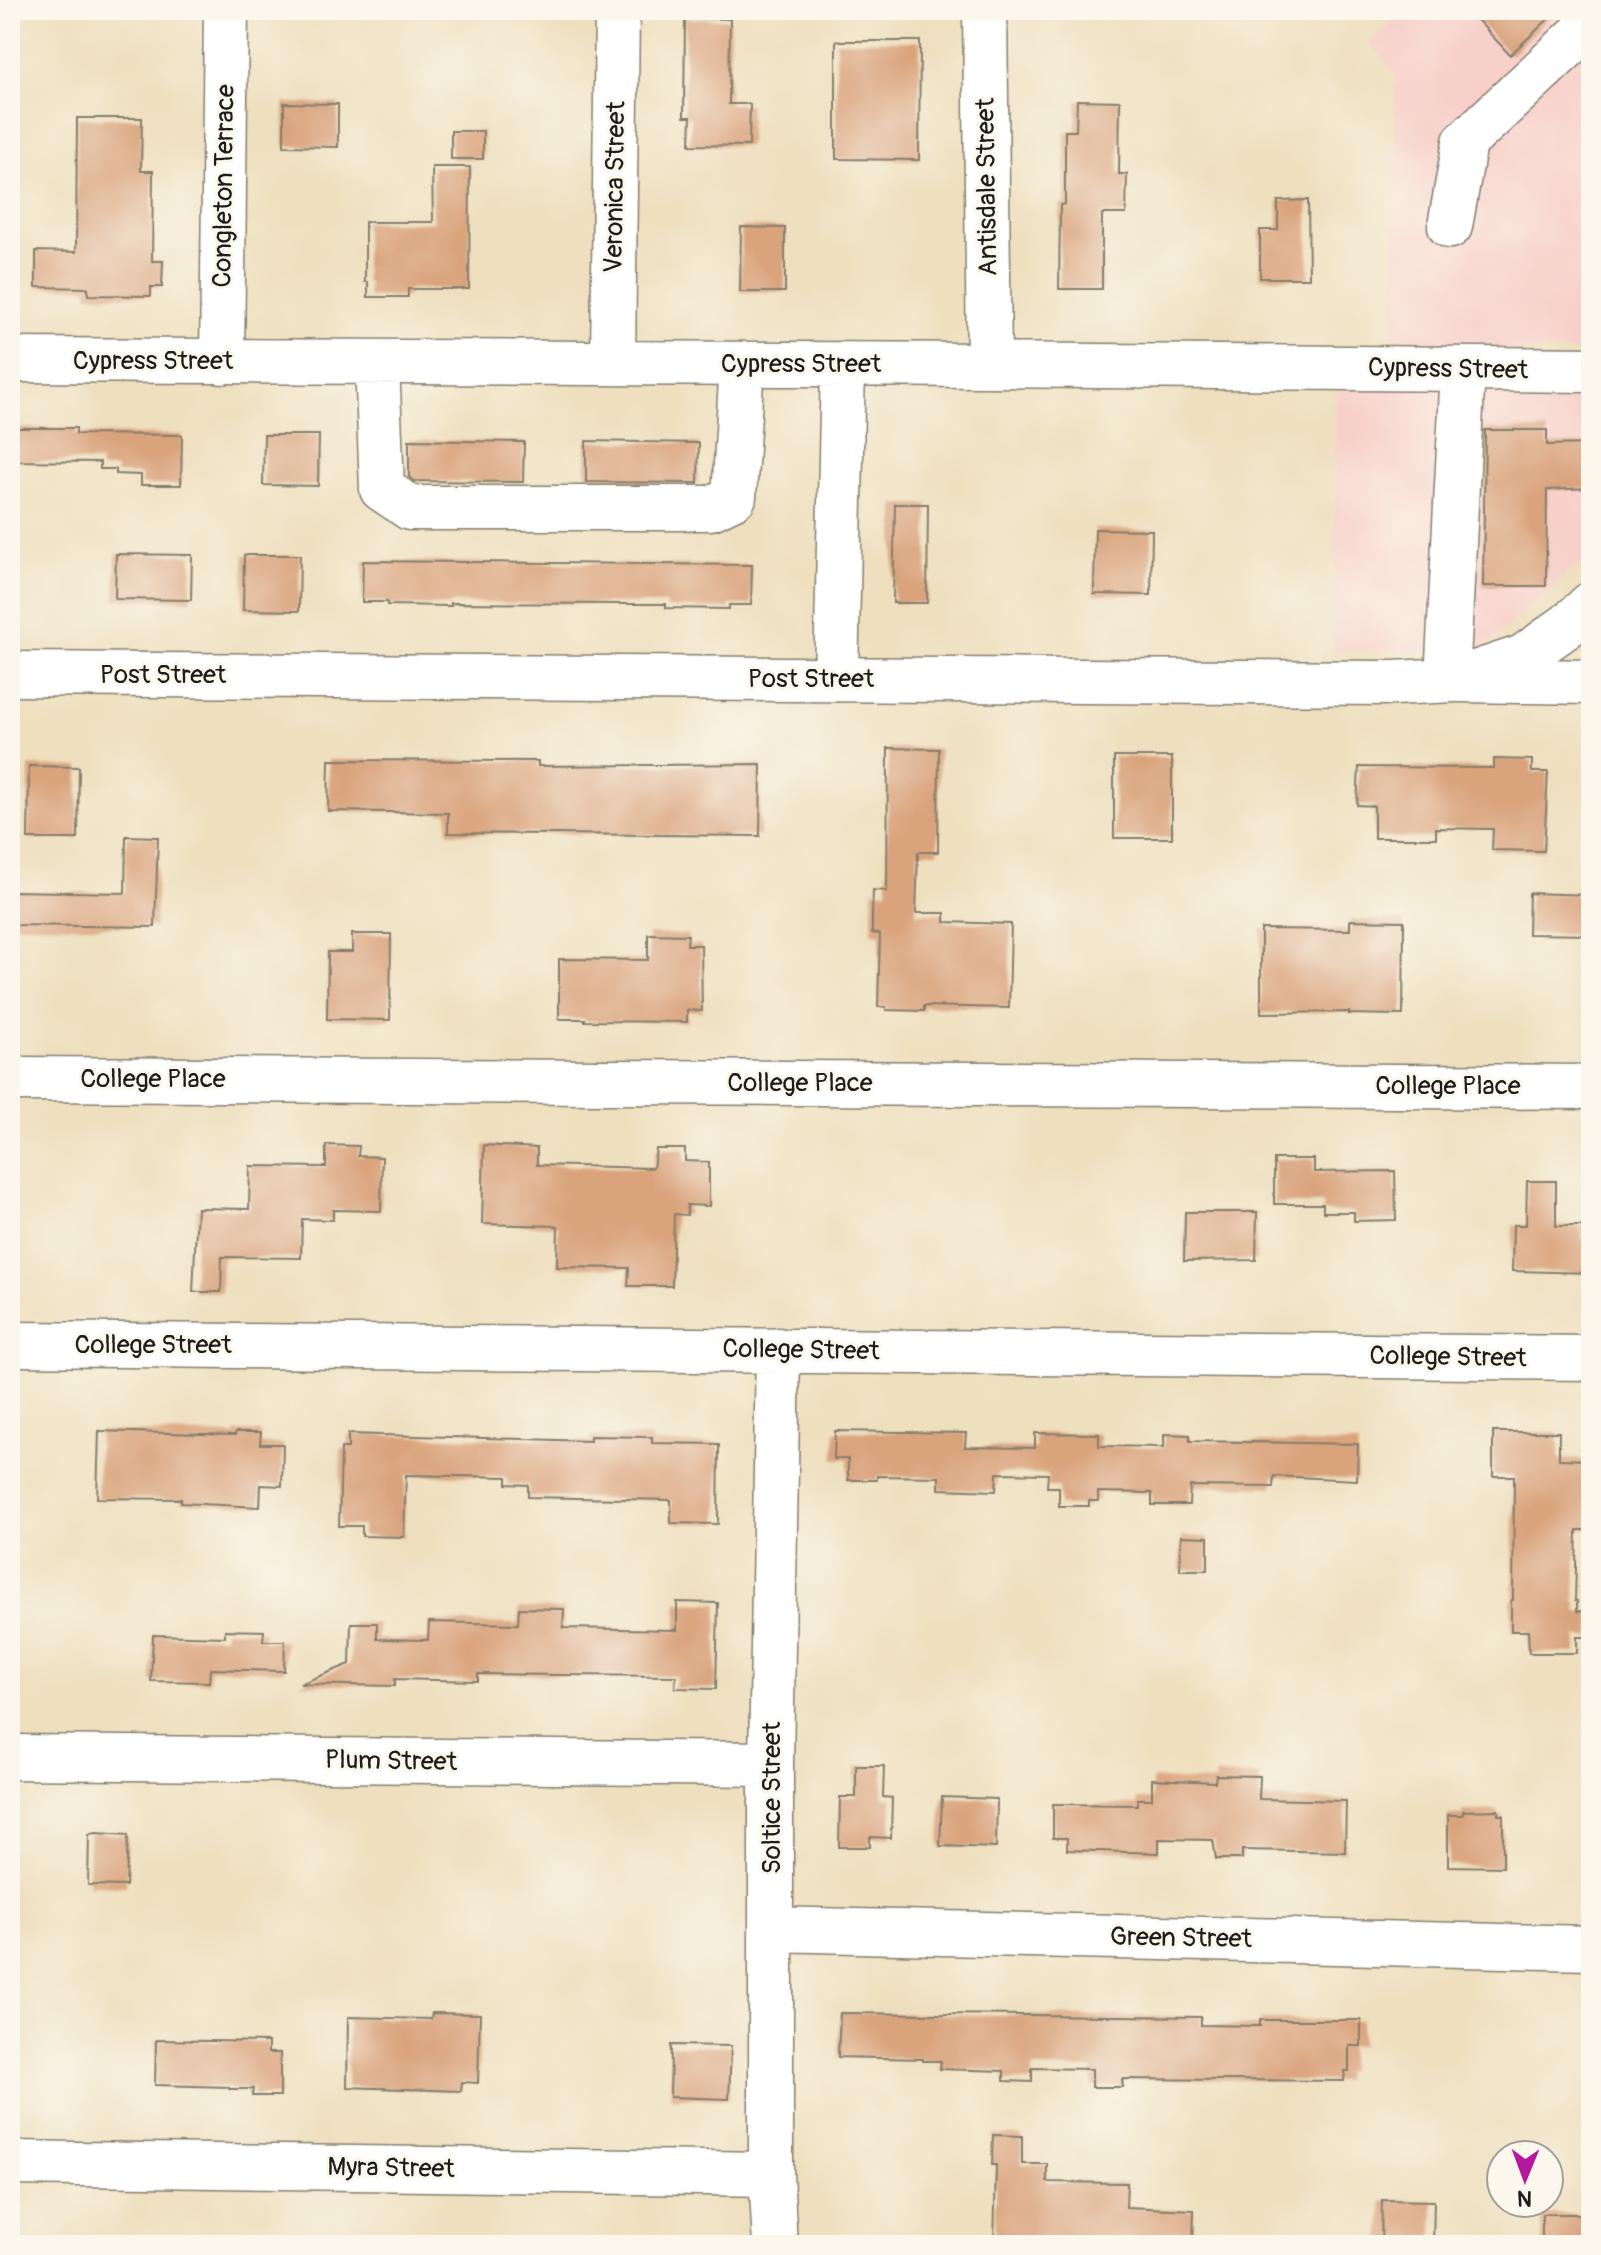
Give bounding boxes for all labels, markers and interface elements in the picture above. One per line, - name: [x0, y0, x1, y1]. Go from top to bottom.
- street label: Congleton Terrace: [206, 84, 242, 288]
- street label: Antisdale Street: [969, 97, 1005, 276]
- street label: Veronica Street: [598, 100, 633, 273]
- street label: Cypress Street: [73, 345, 234, 377]
- street label: Cypress Street: [721, 348, 882, 380]
- street label: Cypress Street: [1368, 352, 1529, 386]
- street label: Post Street: [100, 659, 227, 691]
- street label: Post Street: [748, 663, 875, 695]
- street label: College Place: [80, 1063, 226, 1095]
- street label: College Place: [727, 1067, 873, 1099]
- street label: College Place: [1375, 1070, 1521, 1102]
- street label: College Street: [74, 1329, 232, 1361]
- street label: College Street: [722, 1333, 880, 1367]
- street label: College Street: [1369, 1340, 1527, 1374]
- street label: Soltice Street: [756, 1721, 788, 1874]
- street label: Plum Street: [325, 1744, 458, 1778]
- street label: Green Street: [1110, 1921, 1253, 1955]
- north arrow: [1485, 2139, 1565, 2219]
- street label: Myra Street: [327, 2151, 455, 2185]
- text: N: [1517, 2184, 1532, 2212]

